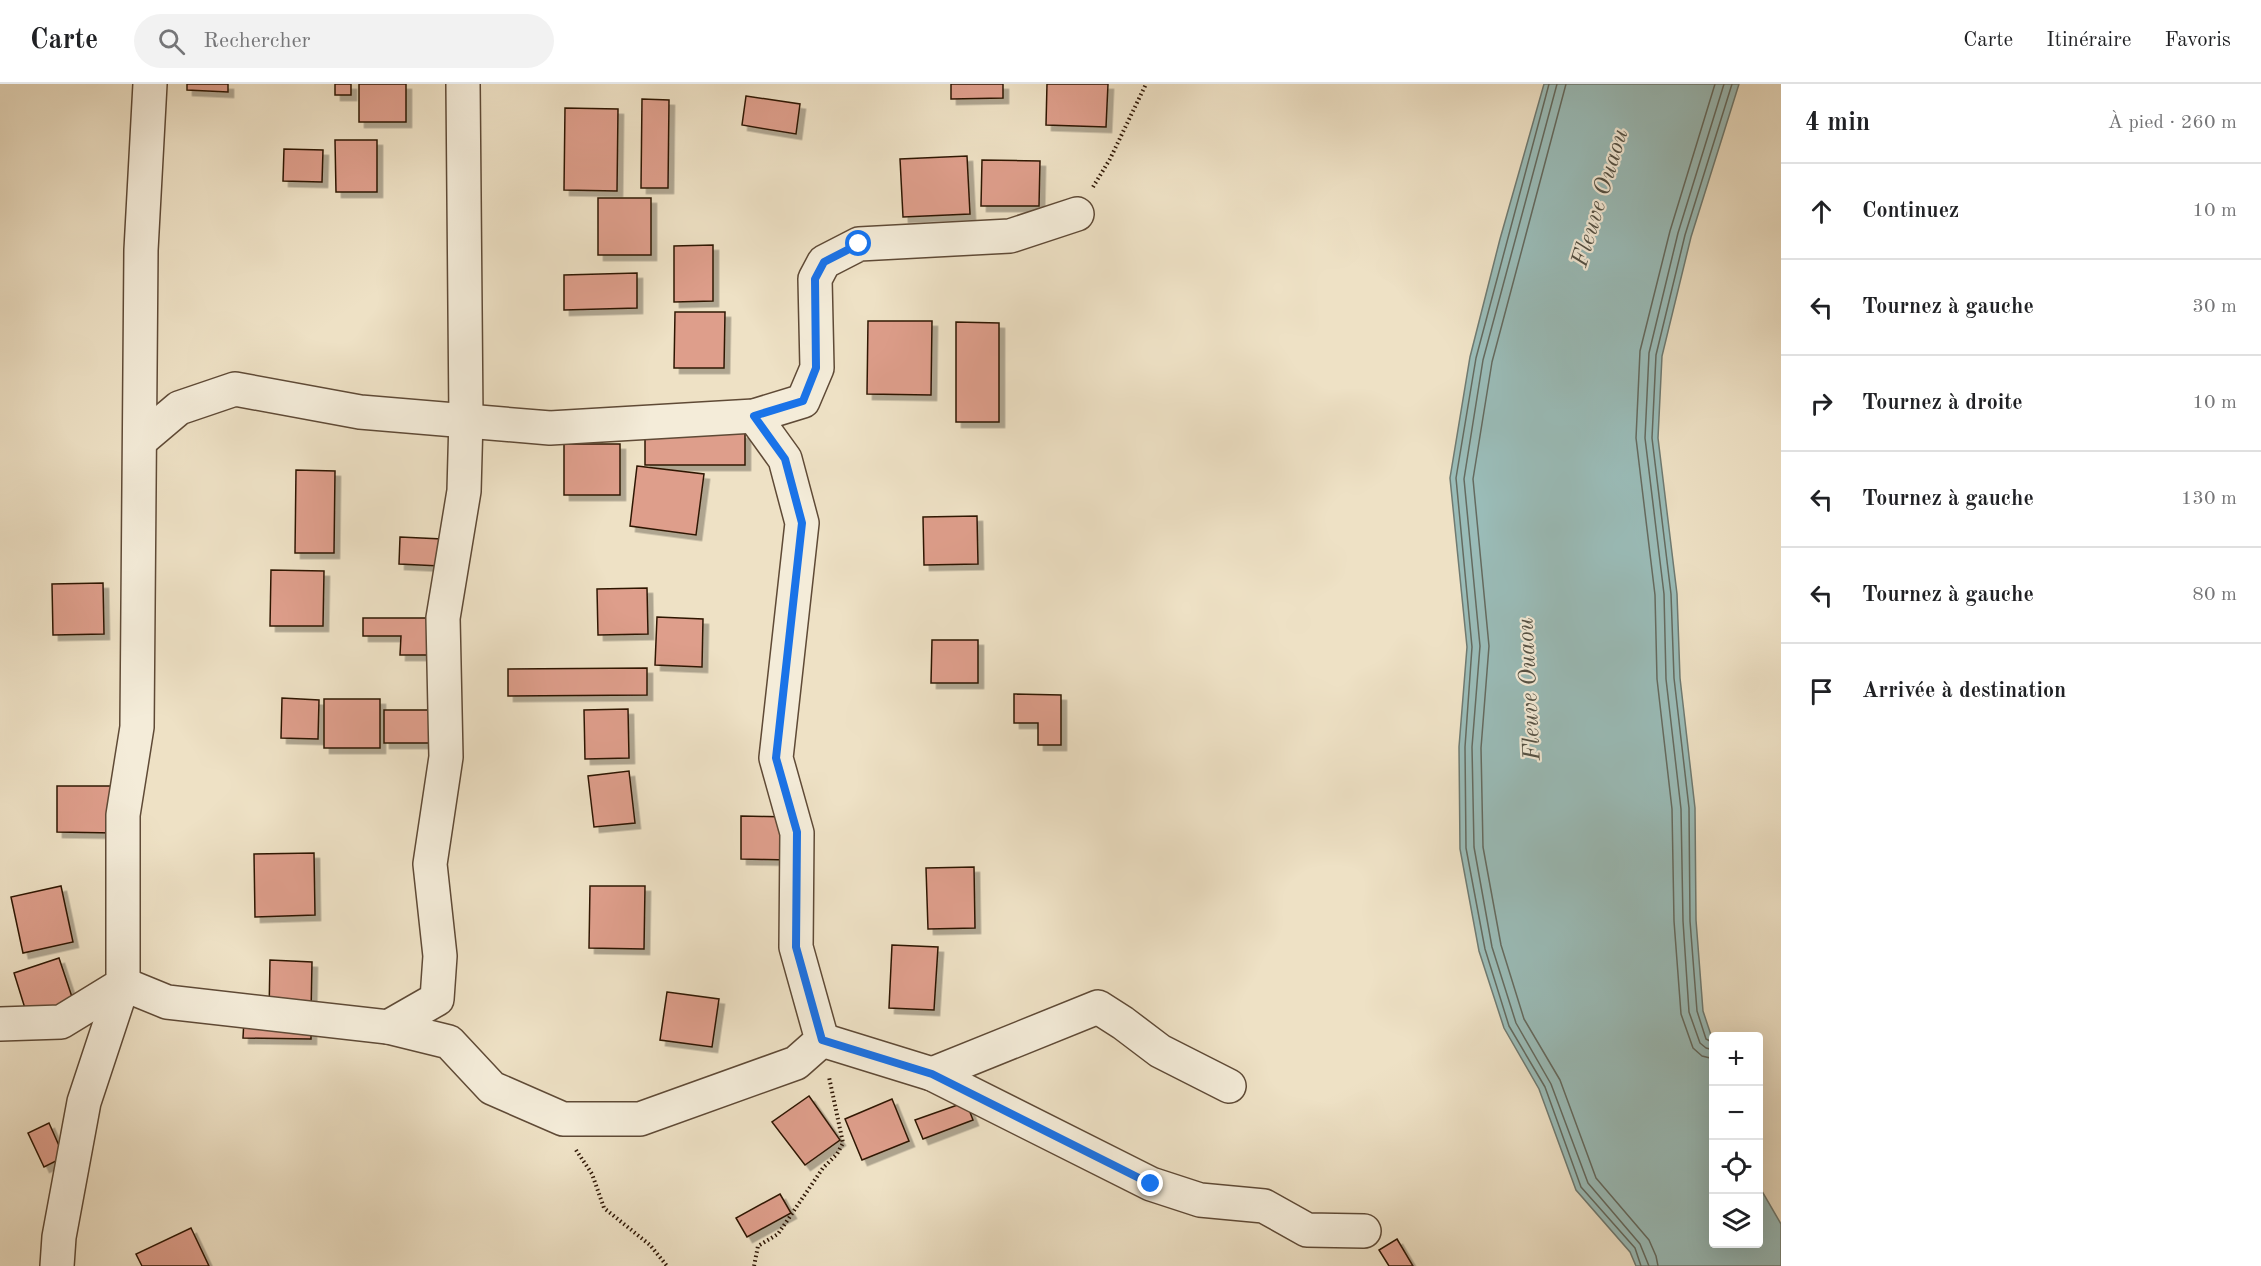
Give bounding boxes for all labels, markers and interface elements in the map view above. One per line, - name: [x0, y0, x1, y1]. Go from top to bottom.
- search box: [134, 14, 554, 68]
- icon: search: [155, 25, 188, 58]
- text: Carte: [30, 27, 98, 55]
- text: Rechercher: [203, 30, 311, 52]
- text: Carte: [1963, 30, 2013, 51]
- text: Itinéraire: [2046, 30, 2132, 51]
- text: Favoris: [2165, 30, 2231, 51]
- text: 4 min: [1805, 110, 1870, 136]
- text: À pied · 260 m: [2108, 113, 2237, 133]
- water label: Fleuve Ouaou: [1568, 126, 1633, 271]
- icon: ahead: [1805, 195, 1838, 228]
- text: Continuez: [1862, 200, 1959, 222]
- text: 10 m: [2192, 201, 2237, 221]
- route start: [845, 230, 871, 256]
- icon: left: [1805, 291, 1838, 324]
- text: Tournez à gauche: [1862, 296, 2034, 318]
- text: 30 m: [2192, 297, 2237, 317]
- icon: right: [1805, 387, 1838, 420]
- text: Tournez à droite: [1862, 392, 2023, 414]
- text: 10 m: [2192, 393, 2237, 413]
- icon: left: [1805, 483, 1838, 516]
- text: Tournez à gauche: [1862, 488, 2034, 510]
- text: 130 m: [2181, 489, 2237, 509]
- icon: left: [1805, 579, 1838, 612]
- text: Tournez à gauche: [1862, 584, 2034, 606]
- text: 80 m: [2192, 585, 2237, 605]
- water label: Fleuve Ouaou: [1514, 617, 1546, 762]
- icon: arrive: [1805, 675, 1838, 708]
- text: Arrivée à destination: [1862, 680, 2066, 702]
- map controls: [1709, 1032, 1763, 1248]
- button: +: [1709, 1032, 1763, 1086]
- button: −: [1709, 1086, 1763, 1140]
- button: locate: [1709, 1140, 1763, 1194]
- route end: [1137, 1170, 1163, 1196]
- button: layers: [1709, 1194, 1763, 1248]

